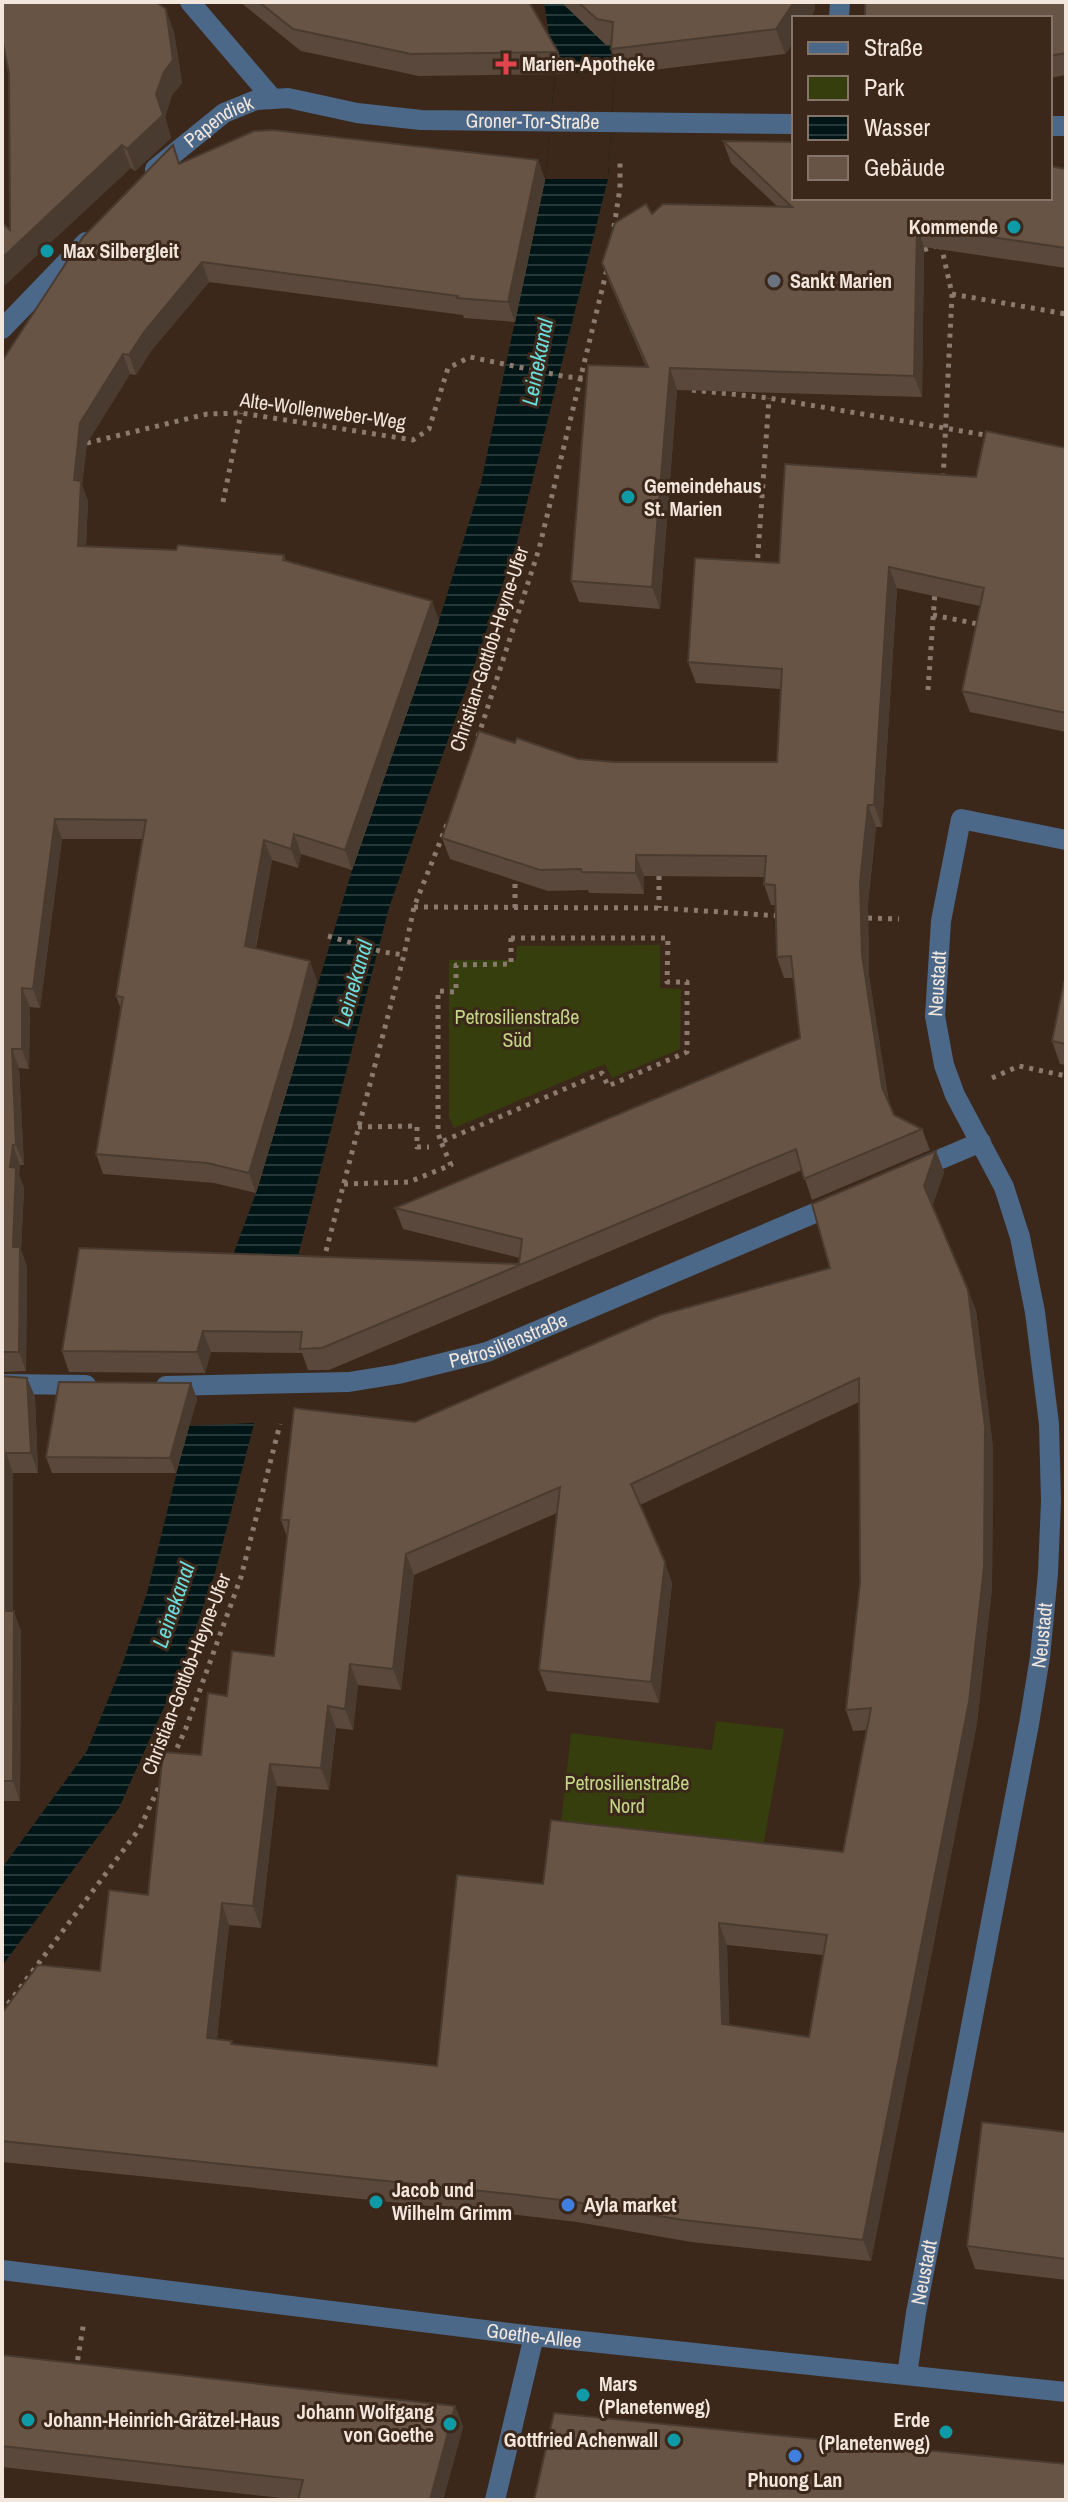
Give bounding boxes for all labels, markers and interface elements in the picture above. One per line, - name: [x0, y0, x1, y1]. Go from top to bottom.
- legend: [792, 16, 1052, 200]
- text: Straße: [864, 31, 923, 63]
- place label: Marien-Apotheke: [522, 50, 655, 77]
- marker: Marien-Apotheke: [497, 55, 515, 73]
- text: Park: [864, 71, 905, 103]
- street label: Papendiek: [178, 88, 258, 153]
- street label: Groner-Tor-Straße: [465, 106, 600, 135]
- text: Wasser: [864, 111, 930, 143]
- text: Gebäude: [864, 151, 945, 183]
- place label: Kommende: [909, 213, 998, 240]
- marker: Kommende: [1005, 218, 1023, 236]
- place label: Max Silbergleit: [63, 237, 179, 264]
- marker: Max Silbergleit: [38, 242, 56, 260]
- place label: Sankt Marien: [790, 267, 892, 294]
- marker: Sankt Marien: [765, 272, 783, 290]
- water label: Leinekanal: [514, 315, 560, 408]
- street label: Alte-Wollenweber-Weg: [237, 385, 408, 436]
- place label: Gemeindehaus St. Marien: [644, 472, 762, 522]
- marker: Gemeindehaus St. Marien: [619, 488, 637, 506]
- street label: Christian-Gottlob-Heyne-Ufer: [443, 542, 535, 755]
- water label: Leinekanal: [326, 935, 380, 1030]
- street label: Neustadt: [921, 950, 952, 1017]
- park label: Petrosilienstraße Süd: [455, 1003, 579, 1053]
- street label: Petrosilienstraße: [446, 1305, 571, 1374]
- water label: Leinekanal: [144, 1557, 202, 1652]
- street label: Christian-Gottlob-Heyne-Ufer: [135, 1569, 237, 1779]
- street label: Neustadt: [1024, 1601, 1058, 1670]
- park label: Petrosilienstraße Nord: [565, 1769, 689, 1819]
- place label: Jacob und Wilhelm Grimm: [392, 2176, 512, 2226]
- place label: Ayla market: [584, 2191, 677, 2218]
- marker: Jacob und Wilhelm Grimm: [367, 2193, 385, 2211]
- marker: Ayla market: [559, 2196, 577, 2214]
- street label: Neustadt: [904, 2237, 943, 2307]
- street label: Goethe-Allee: [485, 2316, 583, 2354]
- place label: Mars (Planetenweg): [599, 2370, 710, 2420]
- marker: Mars (Planetenweg): [574, 2386, 592, 2404]
- place label: Johann Wolfgang von Goethe: [297, 2398, 434, 2448]
- place label: Johann-Heinrich-Grätzel-Haus: [44, 2406, 280, 2433]
- place label: Erde (Planetenweg): [819, 2406, 930, 2456]
- marker: Johann-Heinrich-Grätzel-Haus: [19, 2411, 37, 2429]
- marker: Johann Wolfgang von Goethe: [441, 2415, 459, 2433]
- marker: Erde (Planetenweg): [937, 2423, 955, 2441]
- place label: Gottfried Achenwall: [504, 2426, 658, 2453]
- marker: Gottfried Achenwall: [665, 2431, 683, 2449]
- marker: Phuong Lan: [786, 2447, 804, 2465]
- place label: Phuong Lan: [748, 2466, 842, 2493]

